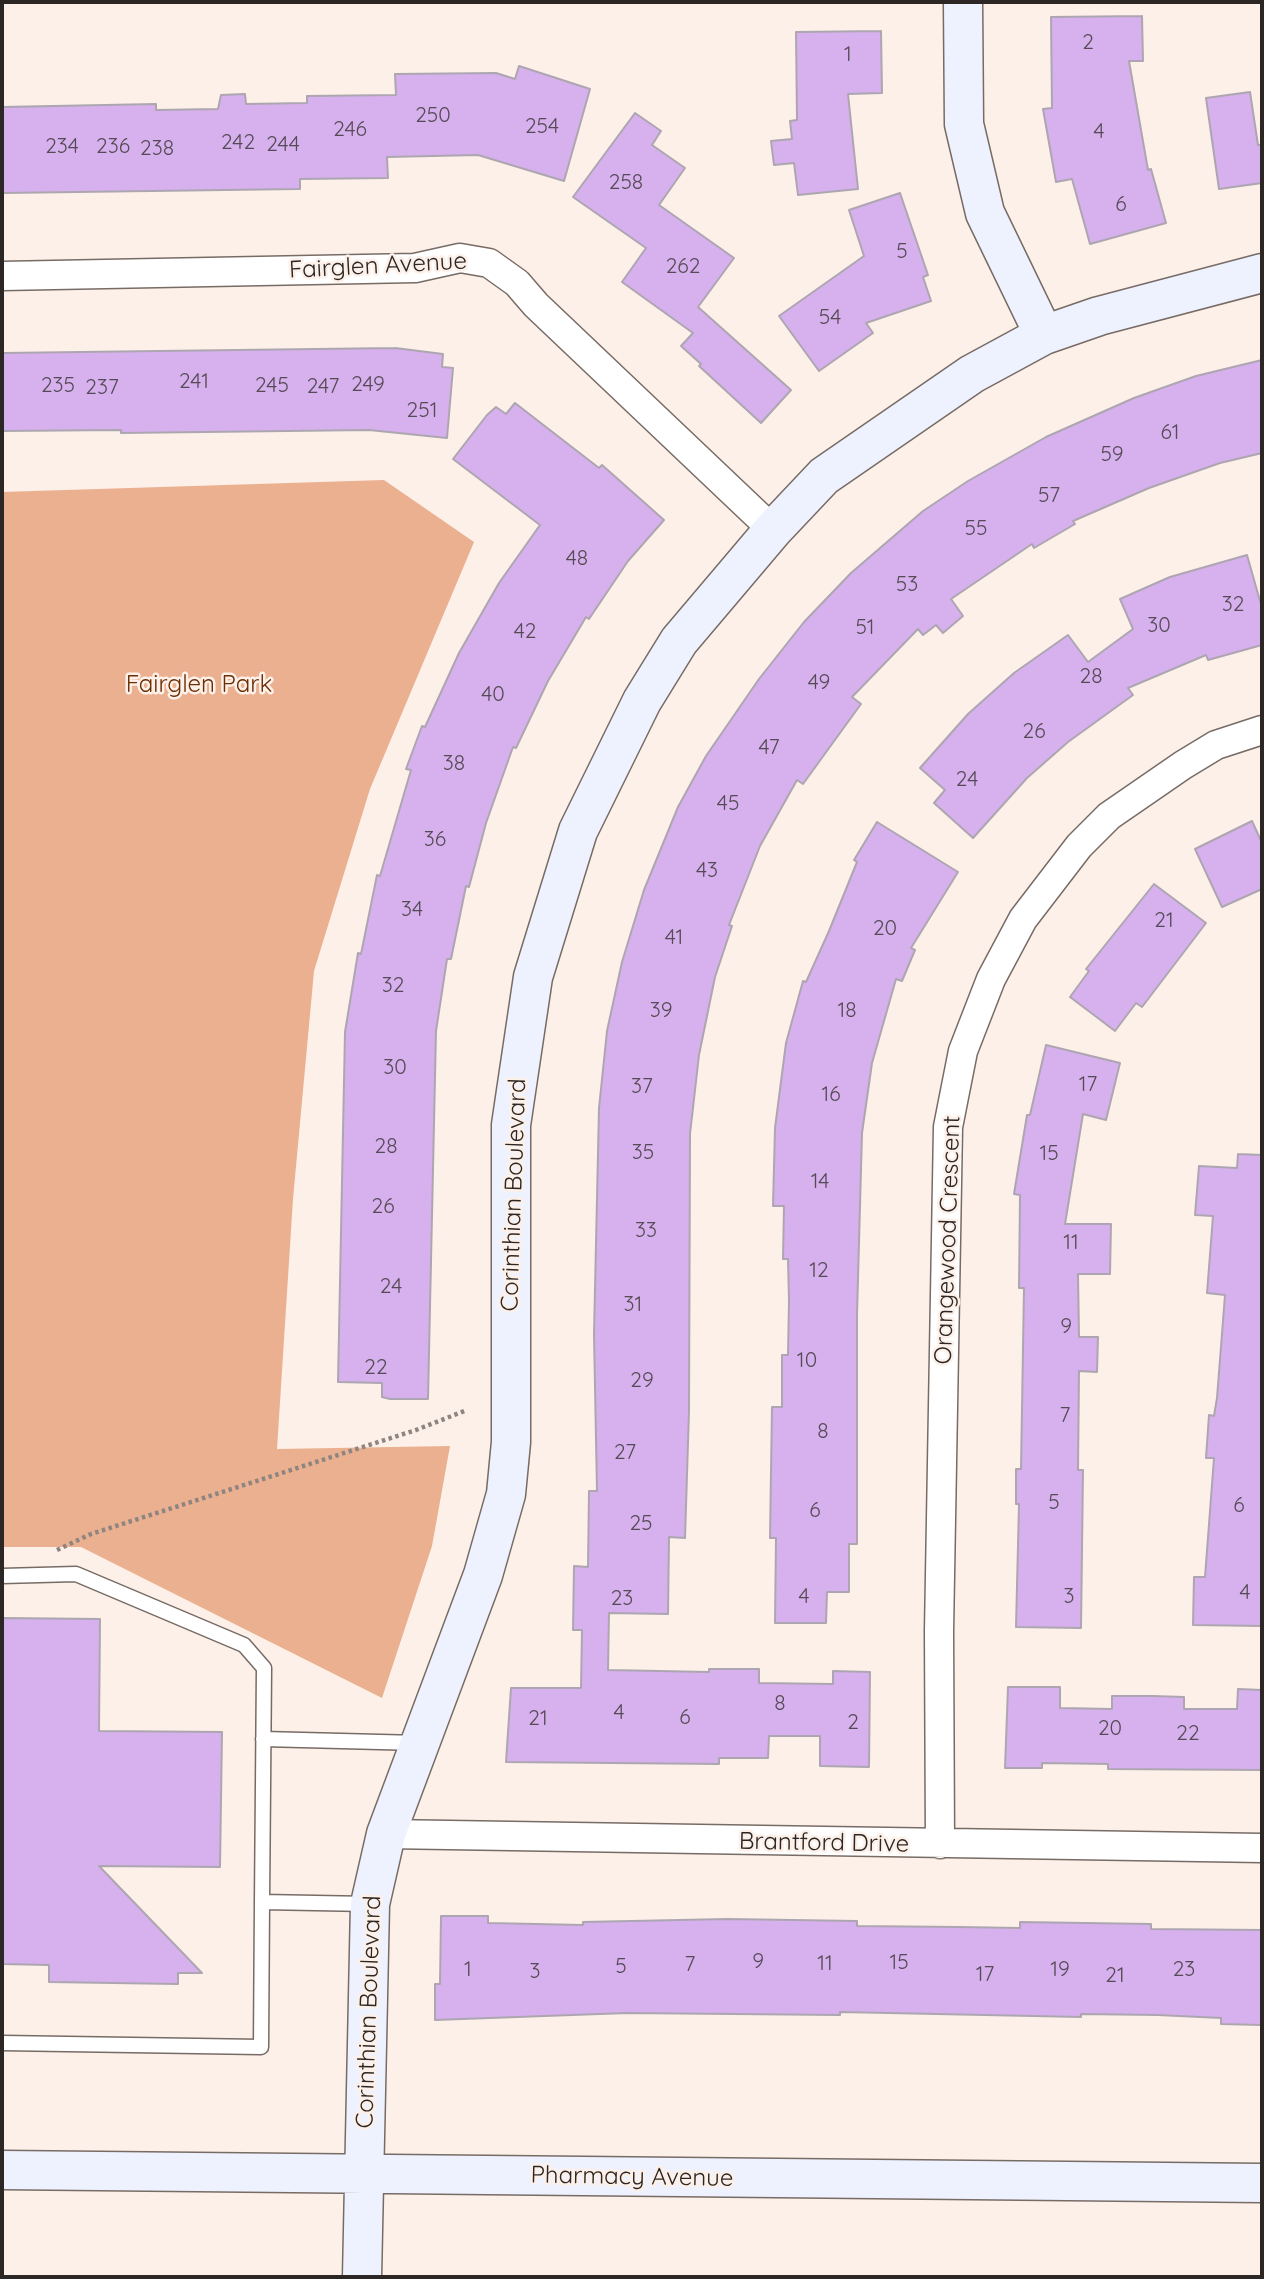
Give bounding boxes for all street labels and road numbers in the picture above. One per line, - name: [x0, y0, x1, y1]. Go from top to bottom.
- street label: Fairglen Avenue: [288, 247, 468, 285]
- street label: Corinthian Boulevard: [496, 1078, 532, 1312]
- street label: Orangewood Crescent: [929, 1115, 967, 1365]
- street label: Brantford Drive: [739, 1827, 909, 1859]
- street label: Corinthian Boulevard: [351, 1895, 387, 2129]
- street label: Pharmacy Avenue: [530, 2161, 734, 2193]

